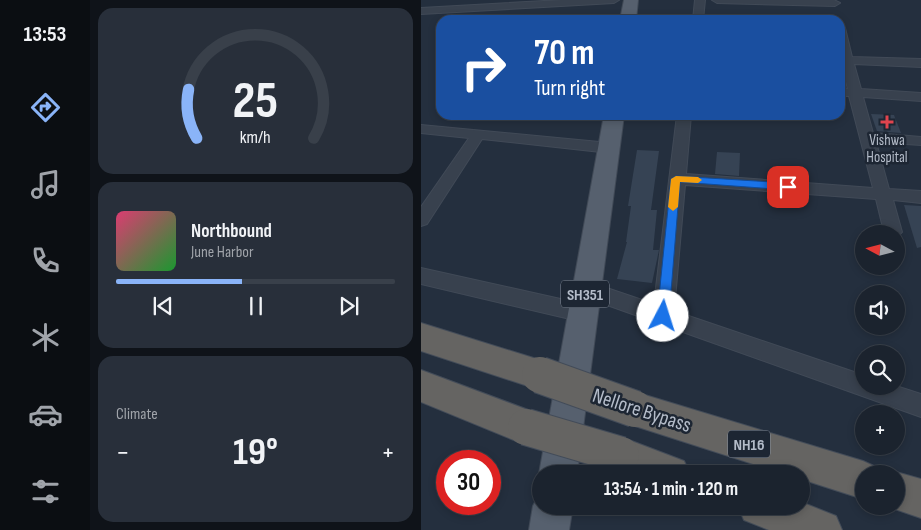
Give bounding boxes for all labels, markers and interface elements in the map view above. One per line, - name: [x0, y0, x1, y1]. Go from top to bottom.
- text: 13:53: [24, 21, 66, 48]
- text: 70 m: [534, 32, 594, 75]
- icon: right: [451, 35, 516, 100]
- text: 25: [233, 70, 278, 133]
- text: Turn right: [534, 75, 605, 102]
- icon: directions: [28, 90, 63, 125]
- marker: Vishwa Hospital: [880, 115, 894, 129]
- text: km/h: [240, 127, 271, 148]
- place label: Vishwa Hospital: [866, 131, 908, 167]
- pin: [767, 166, 809, 208]
- icon: music: [28, 167, 63, 202]
- icon: arrive: [774, 173, 802, 201]
- text: Northbound: [191, 220, 272, 243]
- north arrow: [855, 225, 905, 275]
- map controls: [855, 225, 905, 515]
- icon: phone: [28, 243, 63, 278]
- text: June Harbor: [191, 243, 254, 262]
- road number: SH351: [561, 280, 609, 308]
- button: sound: [855, 285, 905, 335]
- position arrow: [636, 289, 688, 341]
- icon: previous: [149, 292, 177, 320]
- icon: pause: [242, 292, 270, 320]
- icon: next: [335, 292, 363, 320]
- icon: climate: [28, 320, 63, 355]
- button: search: [855, 345, 905, 395]
- street label: Nellore Bypass: [589, 383, 694, 438]
- icon: car: [28, 397, 63, 432]
- text: Climate: [116, 405, 158, 424]
- button: +: [855, 405, 905, 455]
- text: 19°: [233, 430, 278, 475]
- road number: NH16: [728, 430, 770, 458]
- text: −: [116, 436, 130, 469]
- text: +: [381, 436, 395, 469]
- speed limit sign: 30: [436, 450, 501, 515]
- button: −: [855, 465, 905, 515]
- icon: filters: [28, 474, 63, 509]
- text: 13:54 · 1 min · 120 m: [604, 478, 738, 501]

